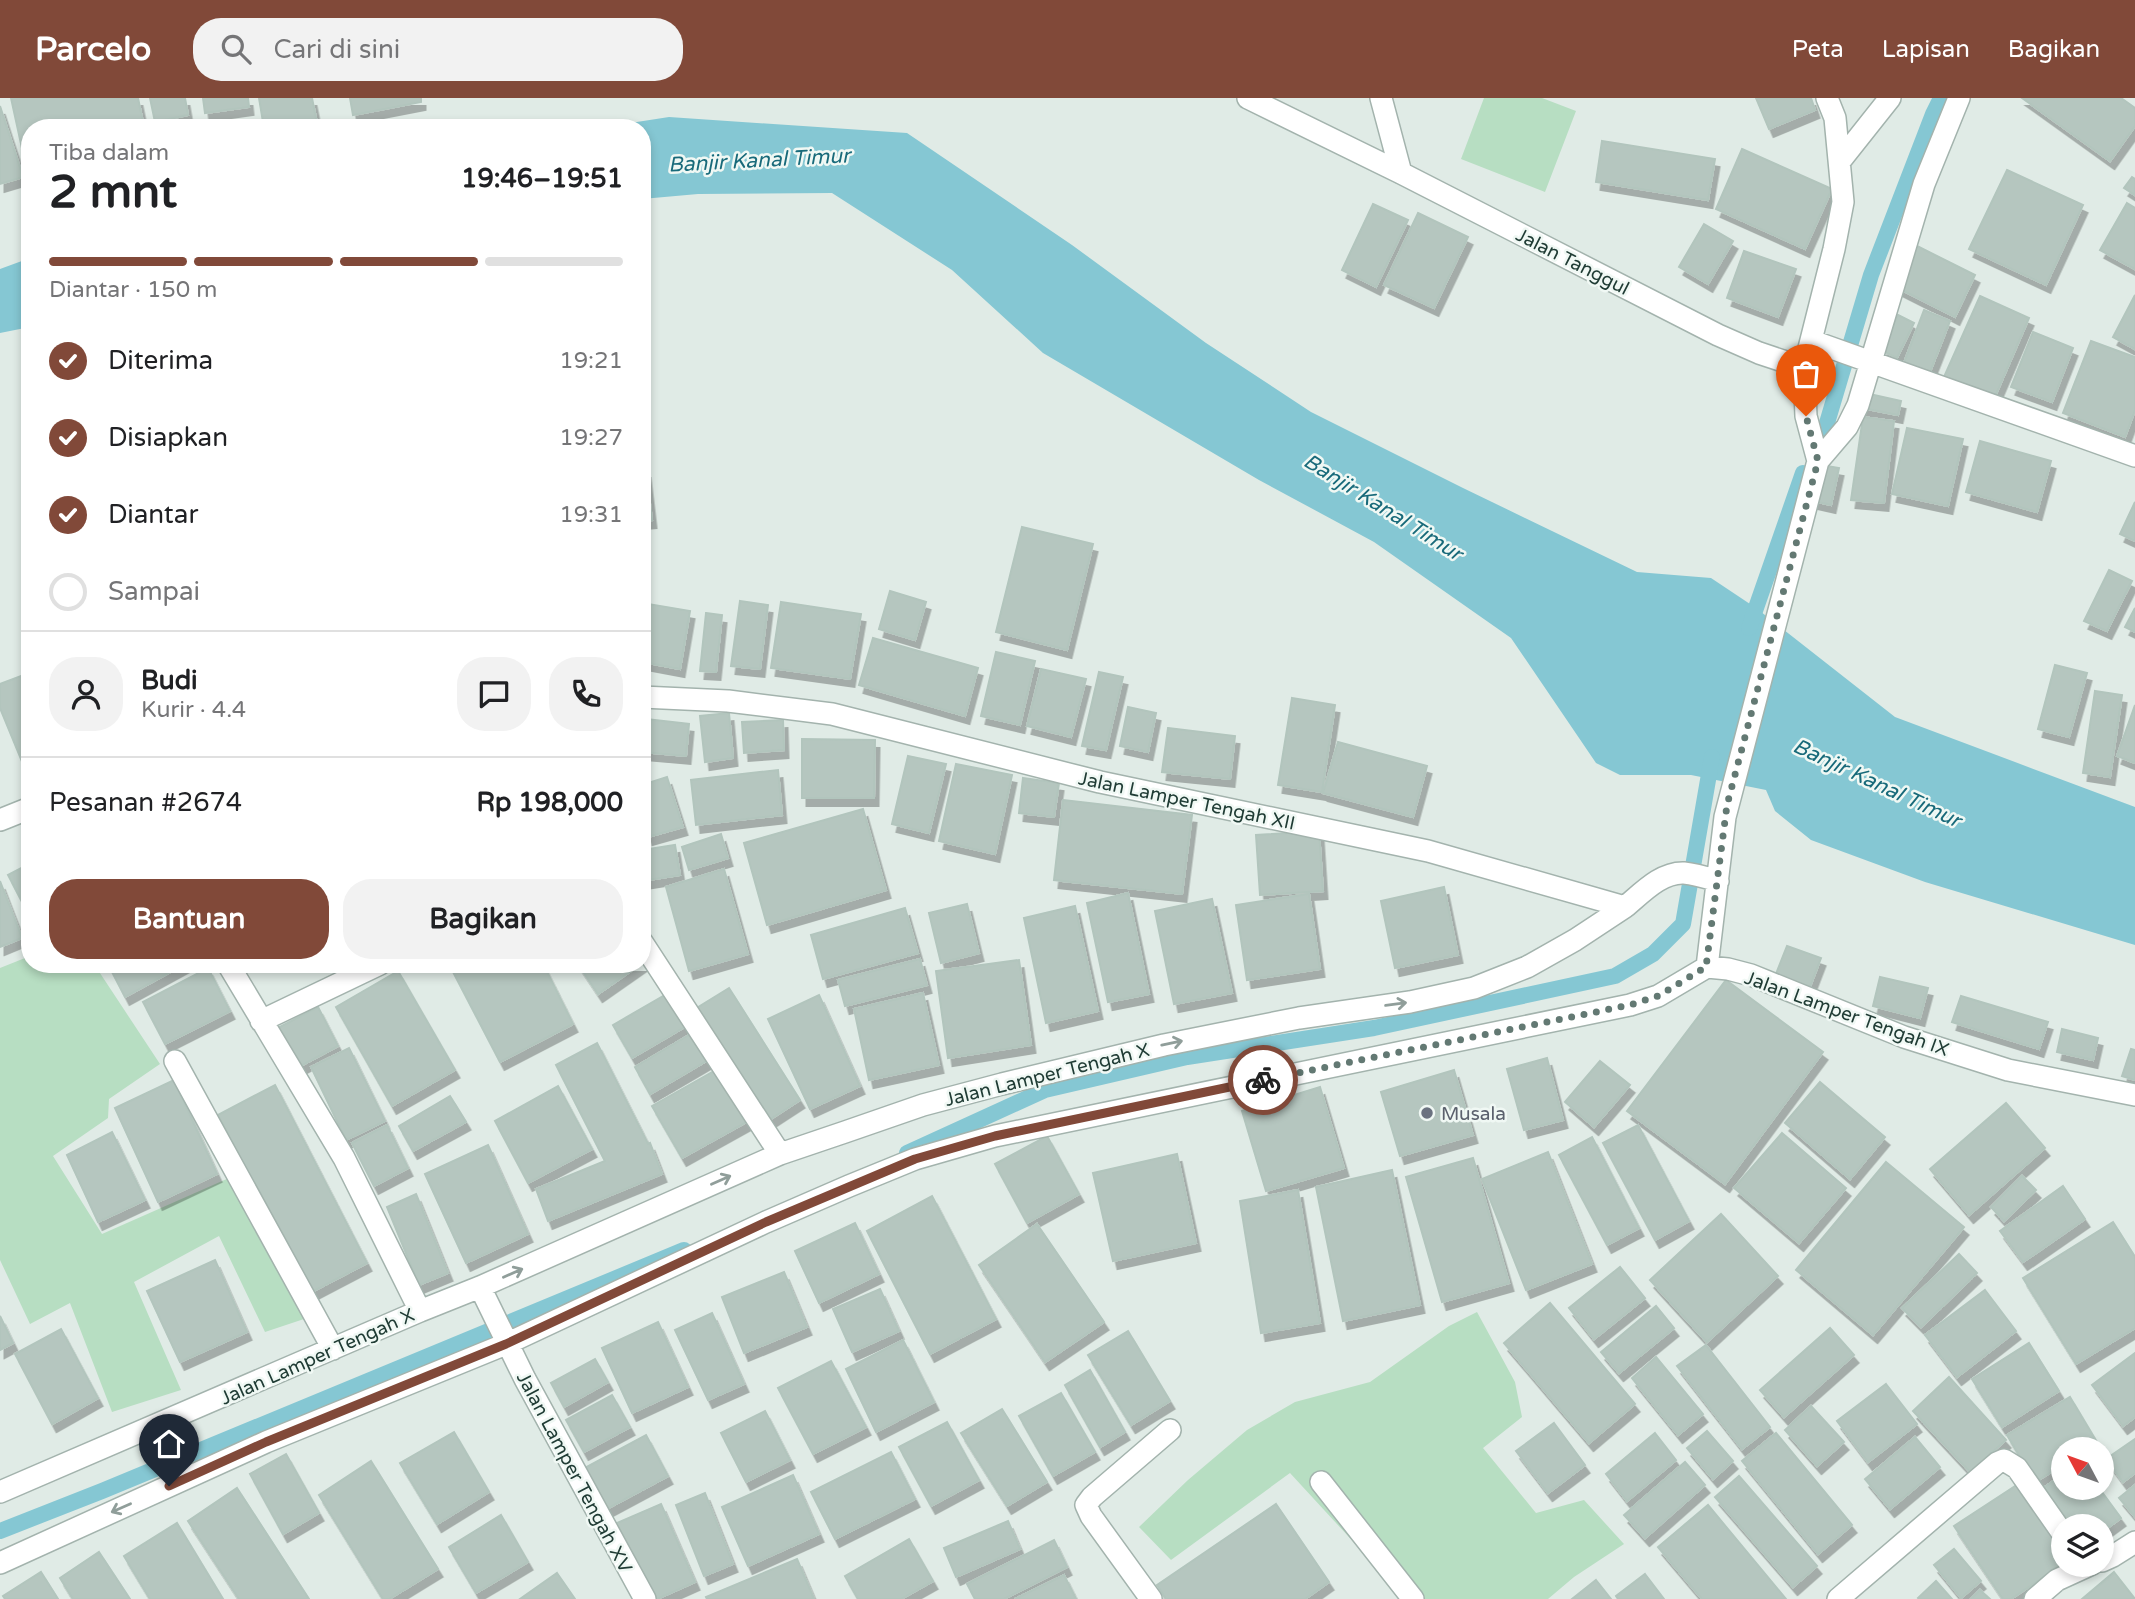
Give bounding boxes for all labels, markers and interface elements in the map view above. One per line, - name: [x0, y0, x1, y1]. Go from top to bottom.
- search box: [193, 18, 683, 81]
- text: Parcelo: [35, 30, 151, 69]
- icon: search: [217, 30, 255, 68]
- text: Cari di sini: [273, 34, 400, 65]
- text: Peta: [1792, 35, 1844, 64]
- text: Lapisan: [1882, 35, 1970, 64]
- text: Bagikan: [2008, 35, 2100, 64]
- text: Tiba dalam: [49, 139, 169, 167]
- water label: Banjir Kanal Timur: [667, 143, 854, 178]
- text: 19:46–19:51: [461, 163, 623, 194]
- text: 2 mnt: [49, 165, 177, 220]
- street label: Jalan Tanggul: [1512, 224, 1633, 300]
- text: Diantar · 150 m: [49, 276, 217, 304]
- icon: check: [49, 342, 87, 380]
- pin: [1776, 344, 1836, 416]
- text: Diterima: [108, 345, 213, 376]
- text: 19:21: [559, 347, 623, 375]
- icon: bag: [1787, 355, 1825, 393]
- icon: check: [49, 419, 87, 457]
- text: Disiapkan: [108, 422, 228, 453]
- text: 19:27: [559, 424, 623, 452]
- water label: Banjir Kanal Timur: [1299, 449, 1469, 568]
- icon: check: [49, 496, 87, 534]
- text: Diantar: [108, 499, 198, 530]
- text: 19:31: [559, 501, 623, 529]
- text: Sampai: [108, 576, 200, 607]
- button: person: [49, 657, 123, 731]
- button: chat: [457, 657, 531, 731]
- button: phone: [549, 657, 623, 731]
- text: Budi: [141, 665, 198, 696]
- text: Kurir · 4.4: [141, 696, 246, 724]
- water label: Banjir Kanal Timur: [1789, 734, 1967, 835]
- street label: Jalan Lamper Tengah XII: [1076, 767, 1297, 835]
- text: Pesanan #2674: [49, 787, 242, 818]
- text: Rp 198,000: [477, 787, 623, 818]
- button: Bantuan: [49, 879, 329, 959]
- button: Bagikan: [343, 879, 623, 959]
- street label: Jalan Lamper Tengah IX: [1742, 967, 1952, 1061]
- one-way arrow: [1384, 997, 1407, 1010]
- one-way arrow: [1160, 1036, 1183, 1050]
- street label: Jalan Lamper Tengah X: [943, 1039, 1152, 1111]
- courier: [1228, 1045, 1298, 1115]
- icon: bike: [1244, 1061, 1282, 1099]
- place label: Musala: [1441, 1103, 1506, 1125]
- marker: Musala: [1419, 1105, 1435, 1121]
- one-way arrow: [710, 1173, 731, 1186]
- one-way arrow: [502, 1266, 523, 1279]
- street label: Jalan Lamper Tengah X: [217, 1304, 418, 1410]
- street label: Jalan Lamper Tengah XV: [512, 1368, 636, 1576]
- pin: [139, 1414, 199, 1486]
- icon: home: [150, 1425, 188, 1463]
- north arrow: [2051, 1437, 2114, 1500]
- map controls: [2051, 1437, 2114, 1577]
- one-way arrow: [110, 1502, 132, 1515]
- button: layers: [2051, 1514, 2114, 1577]

